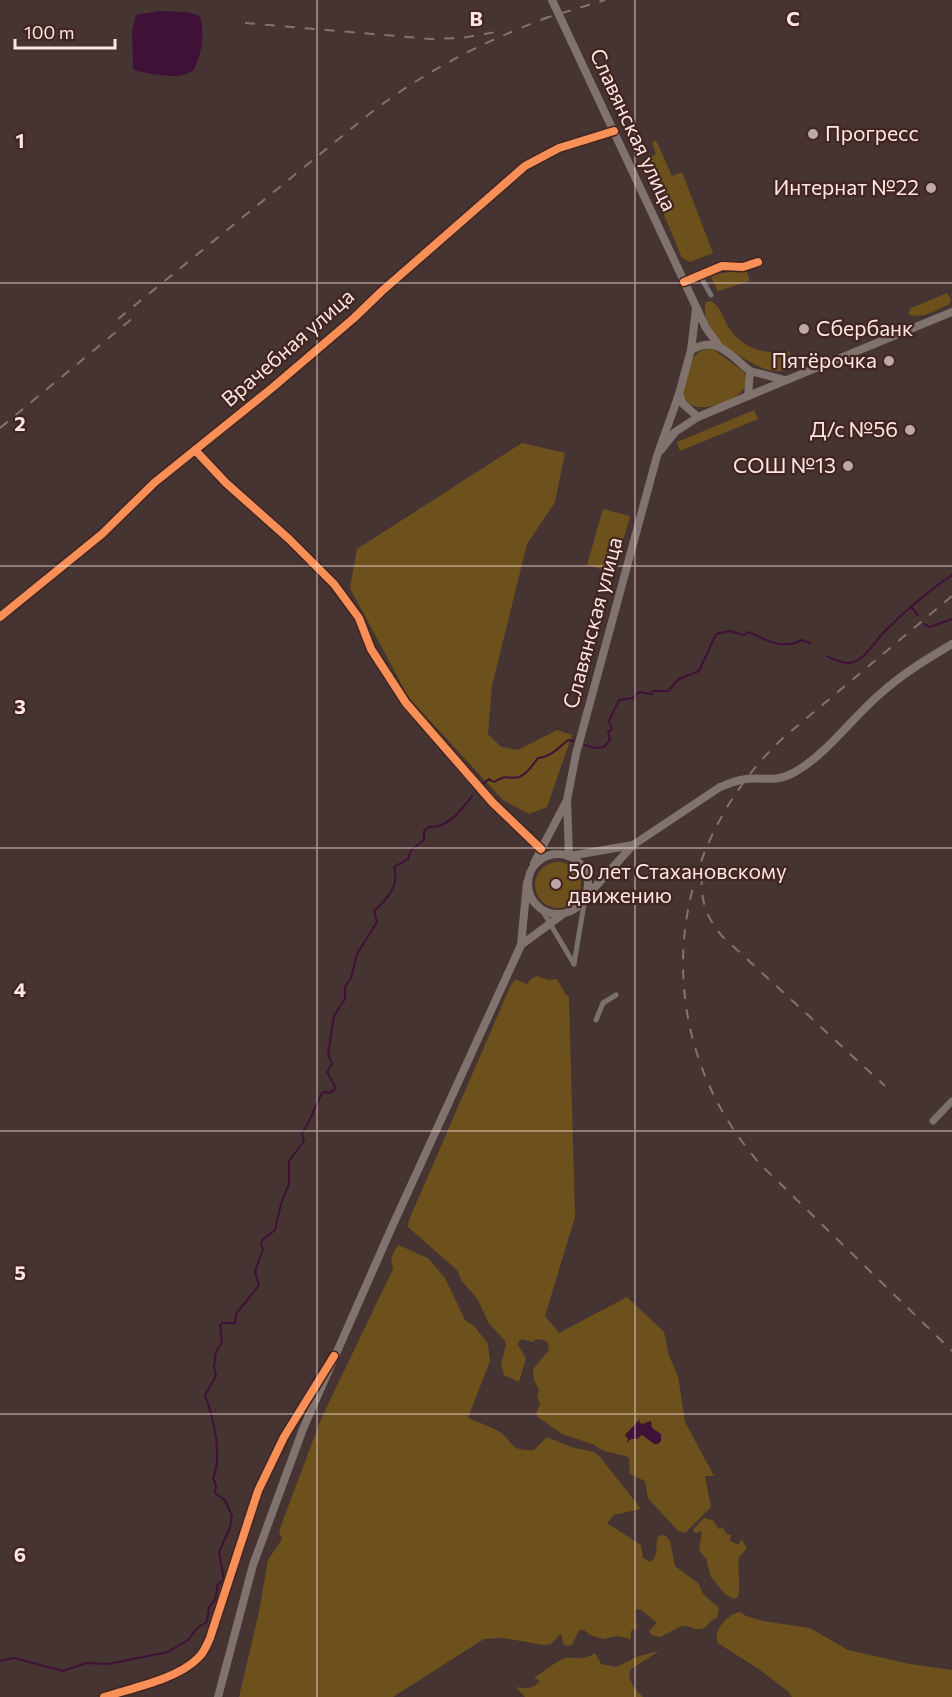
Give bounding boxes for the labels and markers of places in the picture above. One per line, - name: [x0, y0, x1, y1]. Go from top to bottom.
- place label: Прогресс: [825, 120, 919, 145]
- marker: Прогресс: [806, 127, 820, 141]
- place label: Интернат №22: [773, 174, 919, 199]
- marker: Интернат №22: [924, 181, 938, 195]
- place label: Сбербанк: [816, 315, 913, 340]
- marker: Сбербанк: [797, 322, 811, 336]
- place label: Пятёрочка: [771, 347, 877, 372]
- marker: Пятёрочка: [882, 354, 896, 368]
- place label: Д/с №56: [810, 416, 898, 441]
- marker: Д/с №56: [903, 423, 917, 437]
- place label: СОШ №13: [733, 452, 836, 477]
- marker: СОШ №13: [841, 459, 855, 473]
- place label: 50 лет Стахановскому движению: [568, 858, 787, 907]
- marker: 50 лет Стахановскому движению: [549, 877, 563, 891]

